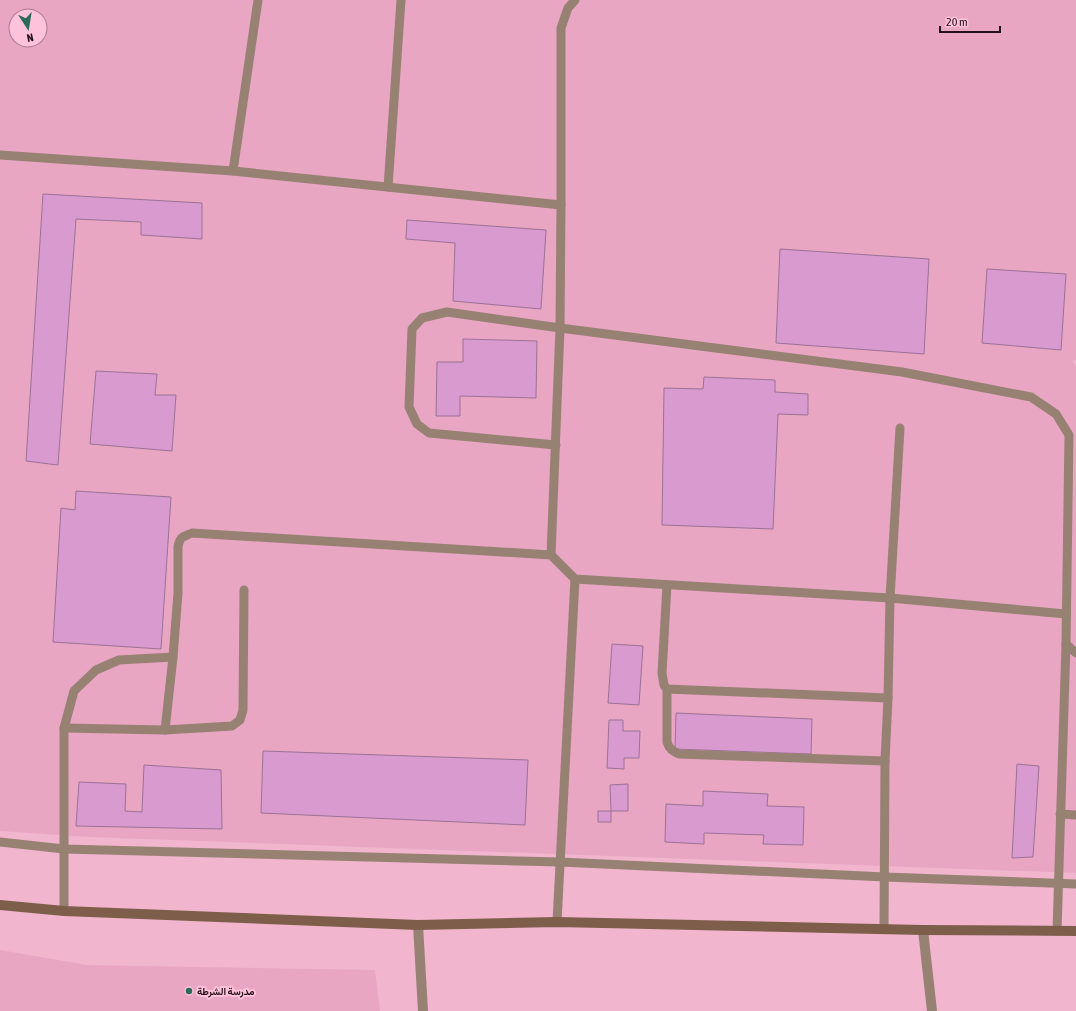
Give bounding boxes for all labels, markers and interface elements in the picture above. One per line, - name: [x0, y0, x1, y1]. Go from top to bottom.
- north arrow: [8, 8, 48, 48]
- scale bar: [940, 8, 1000, 34]
- text: 20 m: [946, 15, 968, 29]
- text: N: [26, 31, 35, 44]
- marker: مدرسة الشرطة: [184, 986, 194, 996]
- place label: مدرسة الشرطة: [197, 986, 255, 998]

